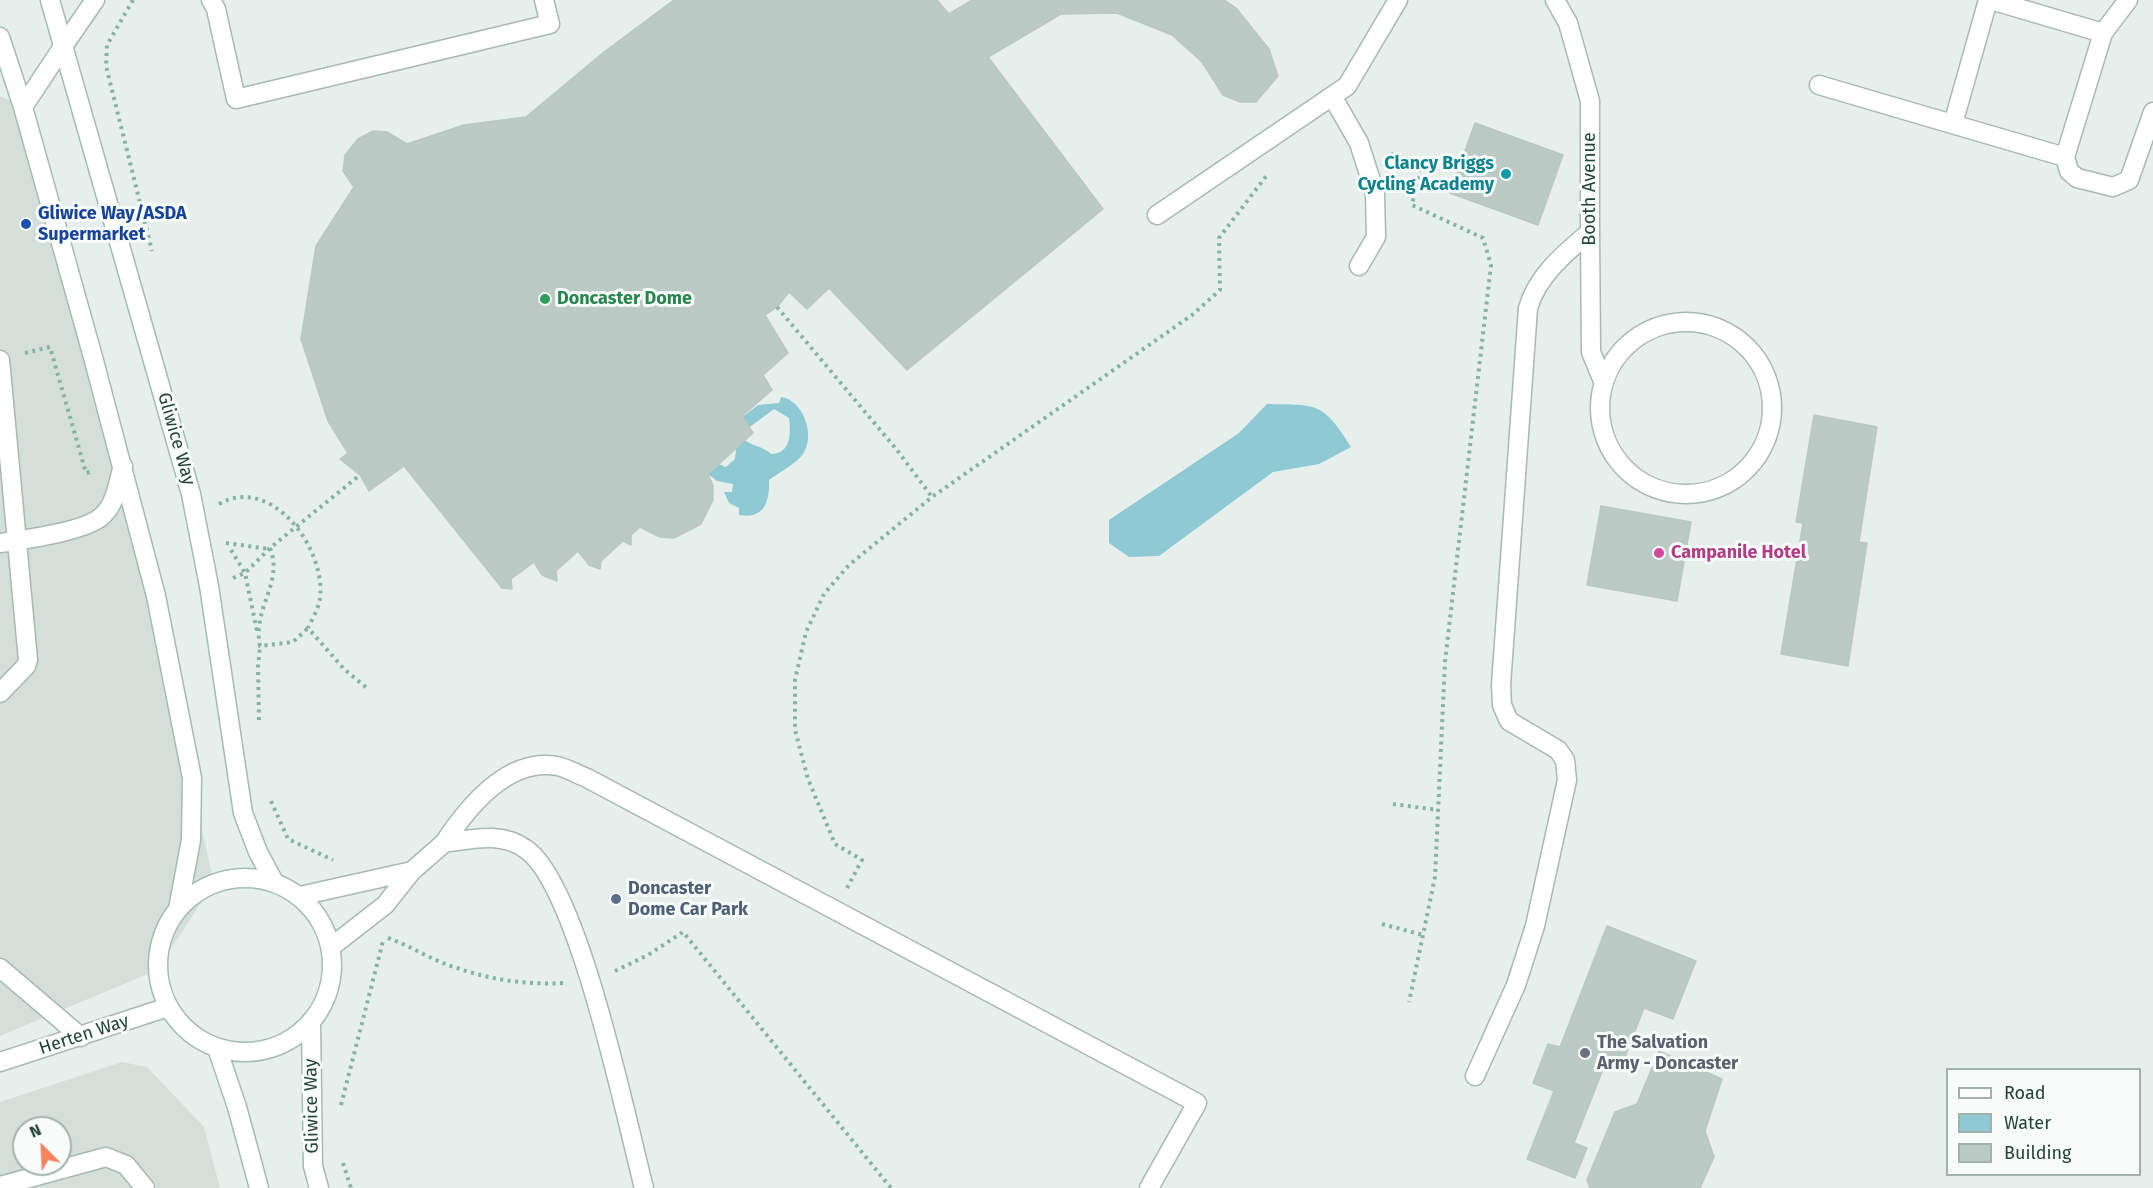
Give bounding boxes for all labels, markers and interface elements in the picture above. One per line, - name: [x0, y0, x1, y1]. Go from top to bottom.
- street label: Booth Avenue: [1579, 132, 1601, 246]
- place label: Clancy Briggs Cycling Academy: [1358, 153, 1494, 195]
- marker: Clancy Briggs Cycling Academy: [1499, 167, 1513, 181]
- place label: Gliwice Way/ASDA Supermarket: [38, 203, 187, 246]
- marker: Gliwice Way/ASDA Supermarket: [19, 217, 33, 231]
- place label: Doncaster Dome: [557, 288, 692, 310]
- marker: Doncaster Dome: [538, 292, 552, 306]
- street label: Gliwice Way: [152, 390, 200, 488]
- place label: Campanile Hotel: [1671, 542, 1806, 564]
- marker: Campanile Hotel: [1652, 546, 1666, 560]
- place label: Doncaster Dome Car Park: [628, 878, 748, 920]
- marker: Doncaster Dome Car Park: [609, 892, 623, 906]
- street label: Herten Way: [36, 1010, 132, 1060]
- place label: The Salvation Army - Doncaster: [1597, 1032, 1738, 1074]
- marker: The Salvation Army - Doncaster: [1578, 1046, 1592, 1060]
- street label: Gliwice Way: [300, 1058, 324, 1154]
- legend: [1946, 1068, 2141, 1176]
- text: Road: [2004, 1082, 2046, 1104]
- text: Water: [2004, 1112, 2051, 1134]
- north arrow: [12, 1116, 72, 1176]
- text: N: [27, 1120, 44, 1142]
- text: Building: [2004, 1142, 2071, 1164]

